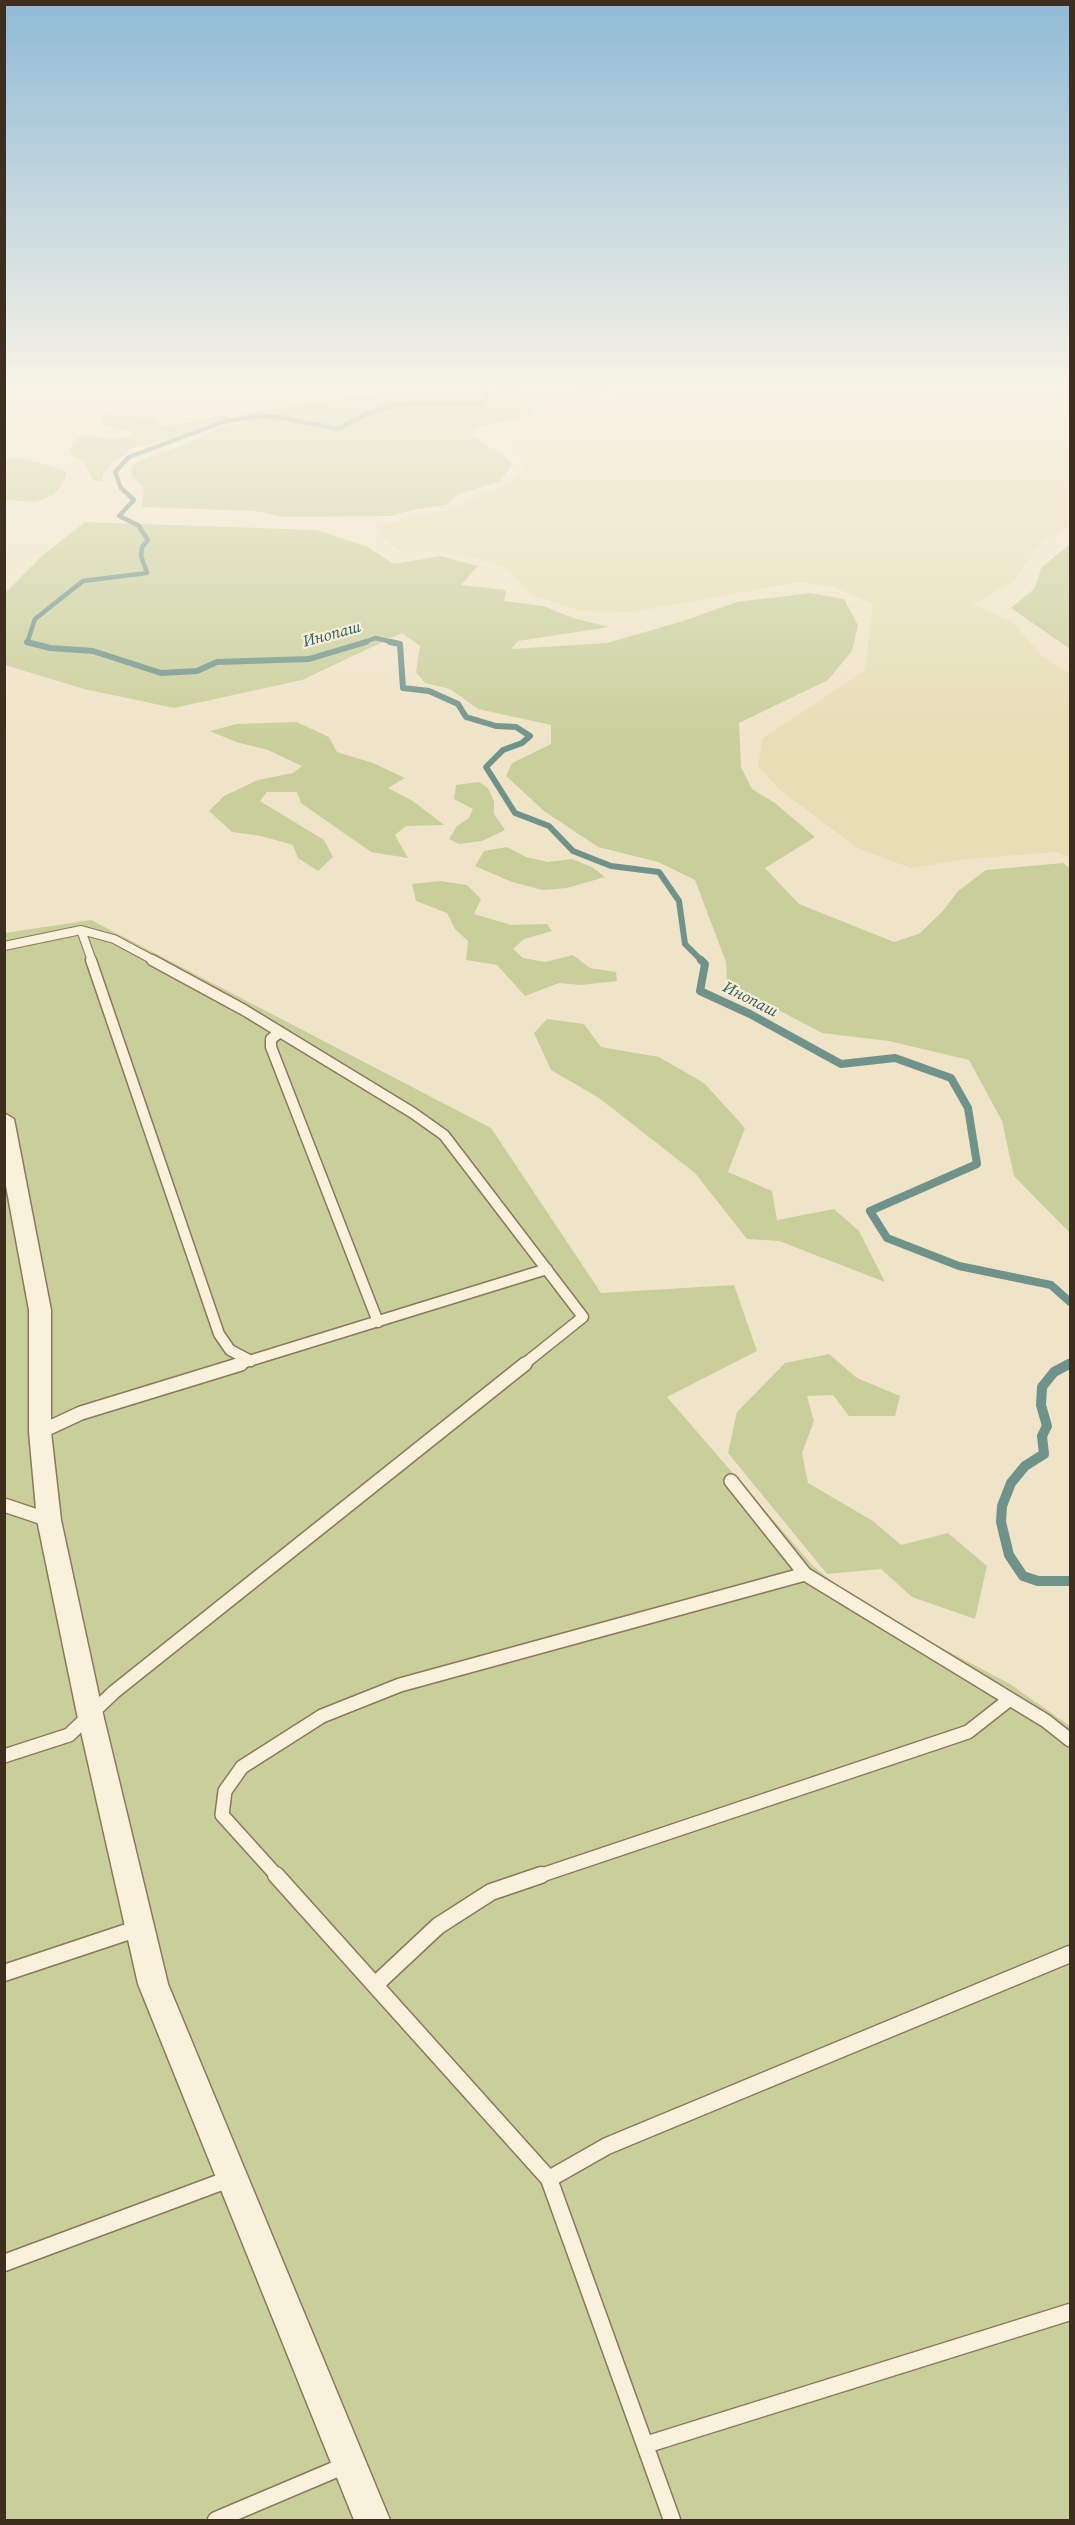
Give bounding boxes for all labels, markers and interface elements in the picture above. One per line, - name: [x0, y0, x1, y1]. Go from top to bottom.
- water label: Инопаш: [301, 618, 363, 652]
- water label: Инопаш: [719, 978, 781, 1022]

